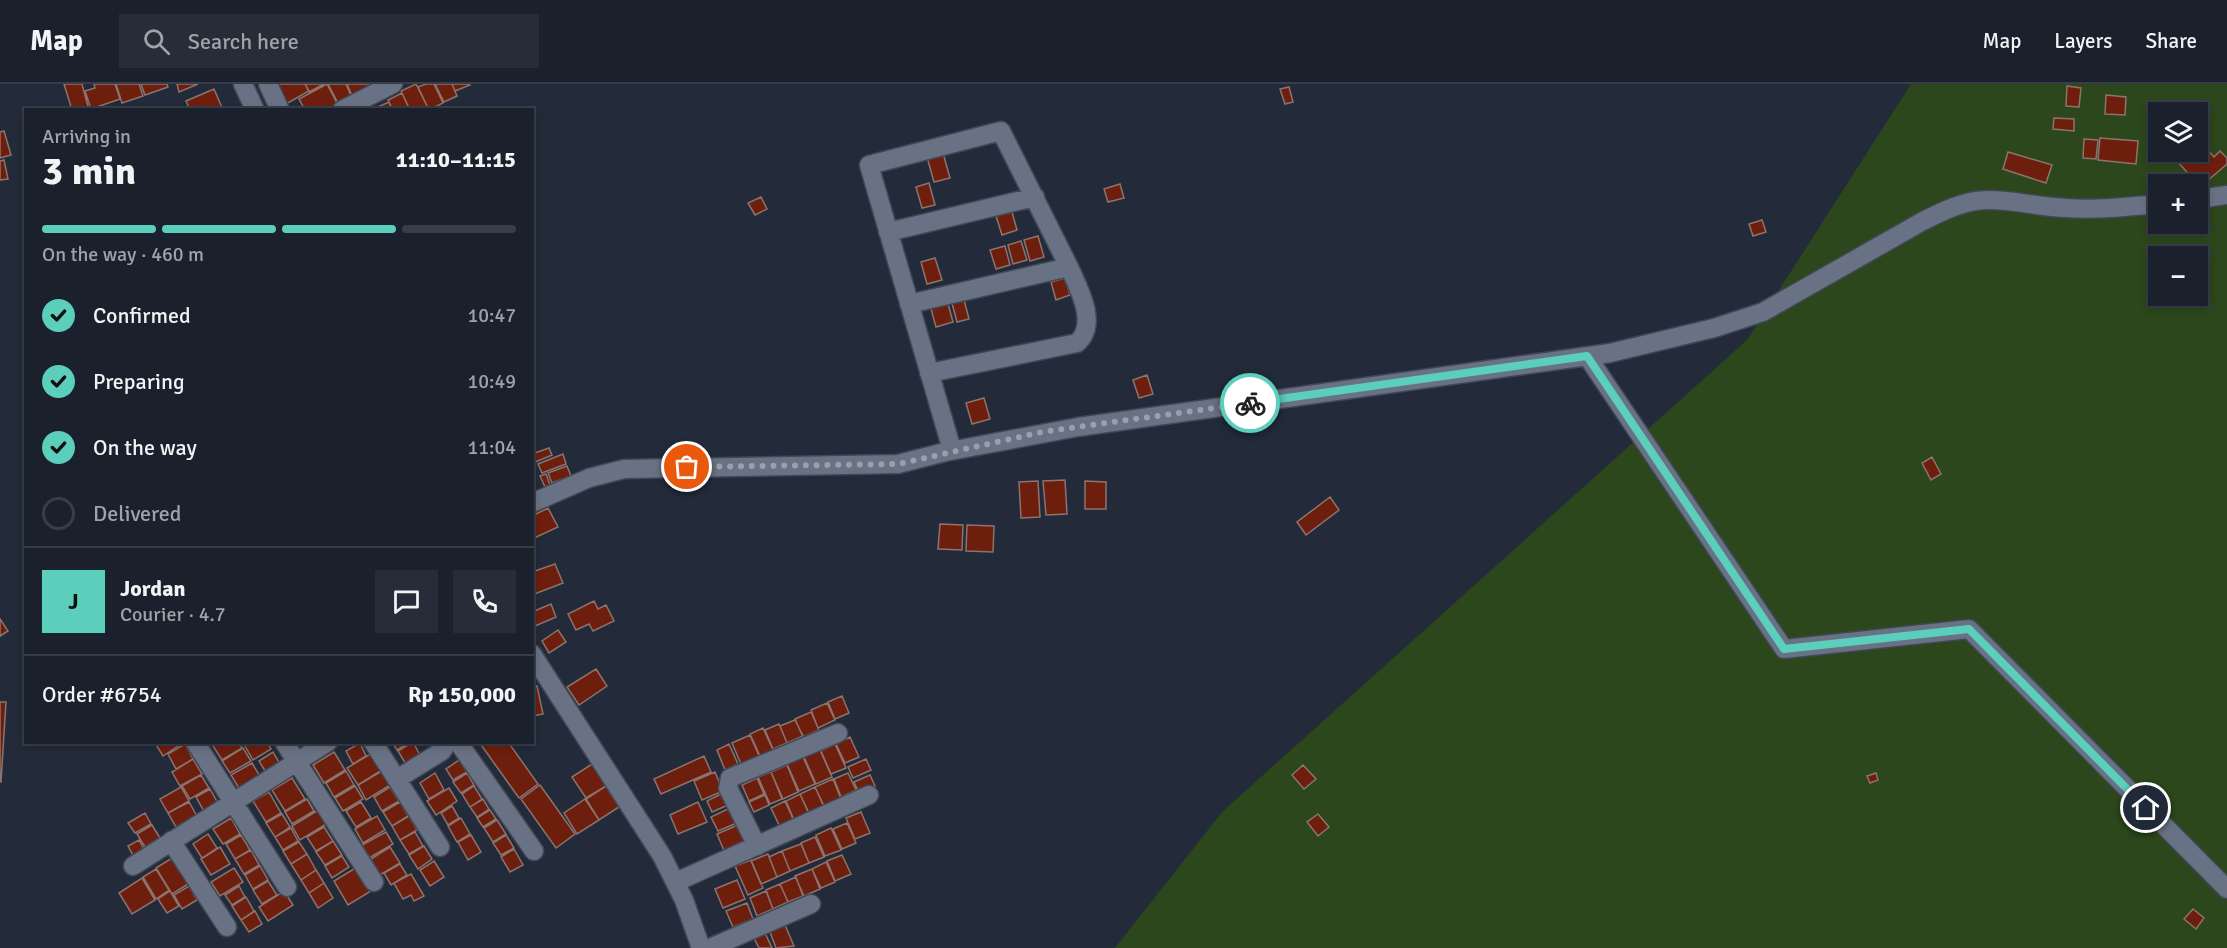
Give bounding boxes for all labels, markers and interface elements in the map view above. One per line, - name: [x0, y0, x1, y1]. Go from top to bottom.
- search box: [119, 14, 539, 68]
- text: Map: [30, 24, 83, 58]
- icon: search: [140, 25, 173, 58]
- text: Search here: [188, 28, 299, 55]
- text: Map: [1983, 28, 2021, 54]
- text: Layers: [2054, 28, 2112, 54]
- text: Share: [2145, 28, 2197, 54]
- map controls: [2148, 102, 2208, 306]
- button: layers: [2148, 102, 2208, 162]
- text: Arriving in: [42, 124, 131, 149]
- text: 11:10–11:15: [396, 146, 516, 173]
- text: 3 min: [42, 147, 136, 195]
- button: +: [2148, 174, 2208, 234]
- text: On the way · 460 m: [42, 242, 204, 267]
- button: −: [2148, 246, 2208, 306]
- icon: check: [42, 299, 75, 332]
- text: Confirmed: [93, 302, 191, 329]
- text: 10:47: [467, 303, 516, 328]
- icon: check: [42, 365, 75, 398]
- text: Preparing: [93, 368, 185, 395]
- text: 10:49: [467, 369, 516, 394]
- courier: [1220, 373, 1280, 433]
- icon: bike: [1234, 387, 1267, 420]
- icon: check: [42, 431, 75, 464]
- text: On the way: [93, 434, 197, 461]
- text: 11:04: [467, 435, 516, 460]
- pin: [661, 441, 712, 492]
- icon: bag: [670, 450, 703, 483]
- text: Delivered: [93, 500, 181, 527]
- button: chat: [375, 570, 438, 633]
- button: phone: [453, 570, 516, 633]
- text: Jordan: [120, 575, 186, 602]
- text: J: [68, 588, 79, 615]
- text: Courier · 4.7: [120, 602, 226, 627]
- text: Order #6754: [42, 681, 162, 708]
- text: Rp 150,000: [408, 681, 516, 708]
- pin: [2120, 782, 2171, 833]
- icon: home: [2129, 791, 2162, 824]

